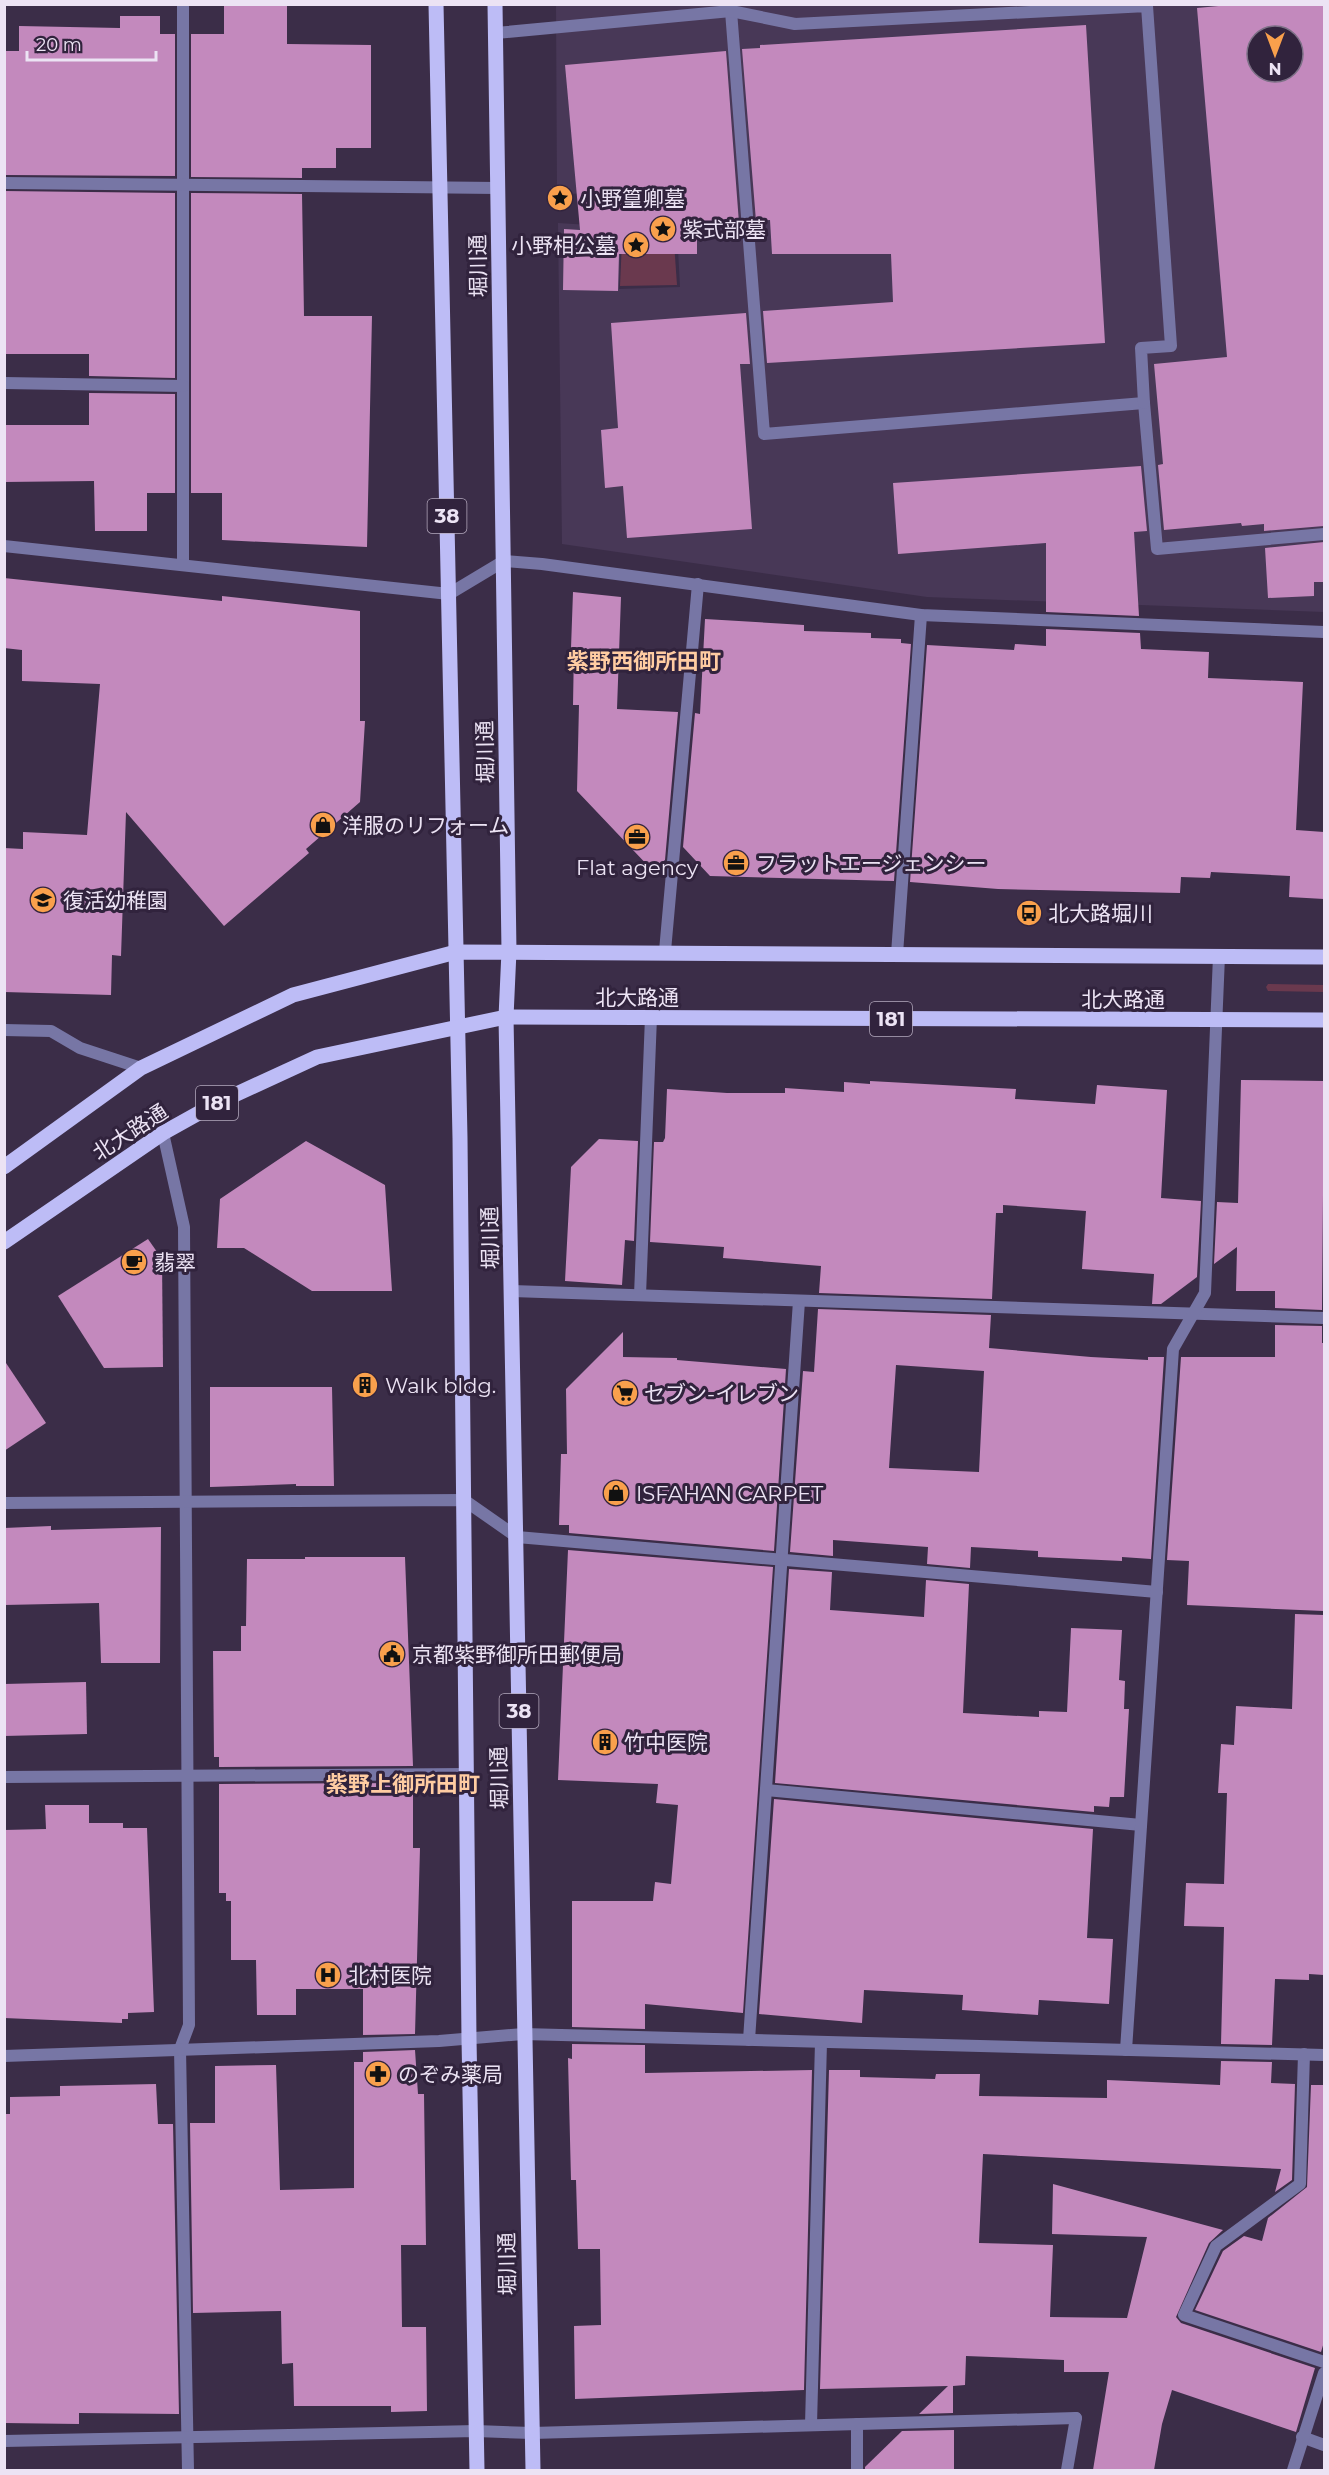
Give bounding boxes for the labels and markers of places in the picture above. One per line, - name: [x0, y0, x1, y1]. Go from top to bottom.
- place icon: 小野篁卿墓: [545, 183, 575, 213]
- place label: 小野篁卿墓: [580, 186, 685, 211]
- place icon: 紫式部墓: [648, 214, 678, 244]
- place label: 紫式部墓: [682, 217, 766, 242]
- place icon: 小野相公墓: [621, 230, 651, 260]
- place label: 小野相公墓: [511, 233, 616, 258]
- shop icon: 洋服のリフォーム: [308, 810, 338, 840]
- place label: 洋服のリフォーム: [342, 813, 509, 838]
- office icon: Flat agency: [622, 822, 652, 852]
- office icon: フラットエージェンシー: [721, 848, 751, 878]
- place label: フラットエージェンシー: [756, 851, 987, 876]
- place label: Flat agency: [576, 855, 699, 880]
- school or university icon: 復活幼稚園: [28, 885, 58, 915]
- place label: 復活幼稚園: [63, 888, 168, 913]
- bus stop icon: 北大路堀川: [1014, 898, 1044, 928]
- place label: 北大路堀川: [1048, 901, 1153, 926]
- cafe icon: 翡翠: [119, 1247, 149, 1277]
- place label: 翡翠: [154, 1250, 196, 1275]
- building icon: Walk bldg.: [350, 1370, 380, 1400]
- place label: Walk bldg.: [385, 1373, 496, 1398]
- supermarket icon: セブン-イレブン: [610, 1378, 640, 1408]
- place label: セブン-イレブン: [644, 1381, 799, 1406]
- shop icon: ISFAHAN CARPET: [601, 1478, 631, 1508]
- place label: ISFAHAN CARPET: [636, 1481, 823, 1506]
- public building icon: 京都紫野御所田郵便局: [377, 1639, 407, 1669]
- place label: 京都紫野御所田郵便局: [412, 1642, 622, 1667]
- building icon: 竹中医院: [590, 1727, 620, 1757]
- place label: 竹中医院: [624, 1730, 708, 1755]
- hospital icon: 北村医院: [313, 1960, 343, 1990]
- place label: 北村医院: [348, 1963, 432, 1988]
- pharmacy icon: のぞみ薬局: [363, 2059, 393, 2089]
- place label: のぞみ薬局: [398, 2062, 503, 2087]

